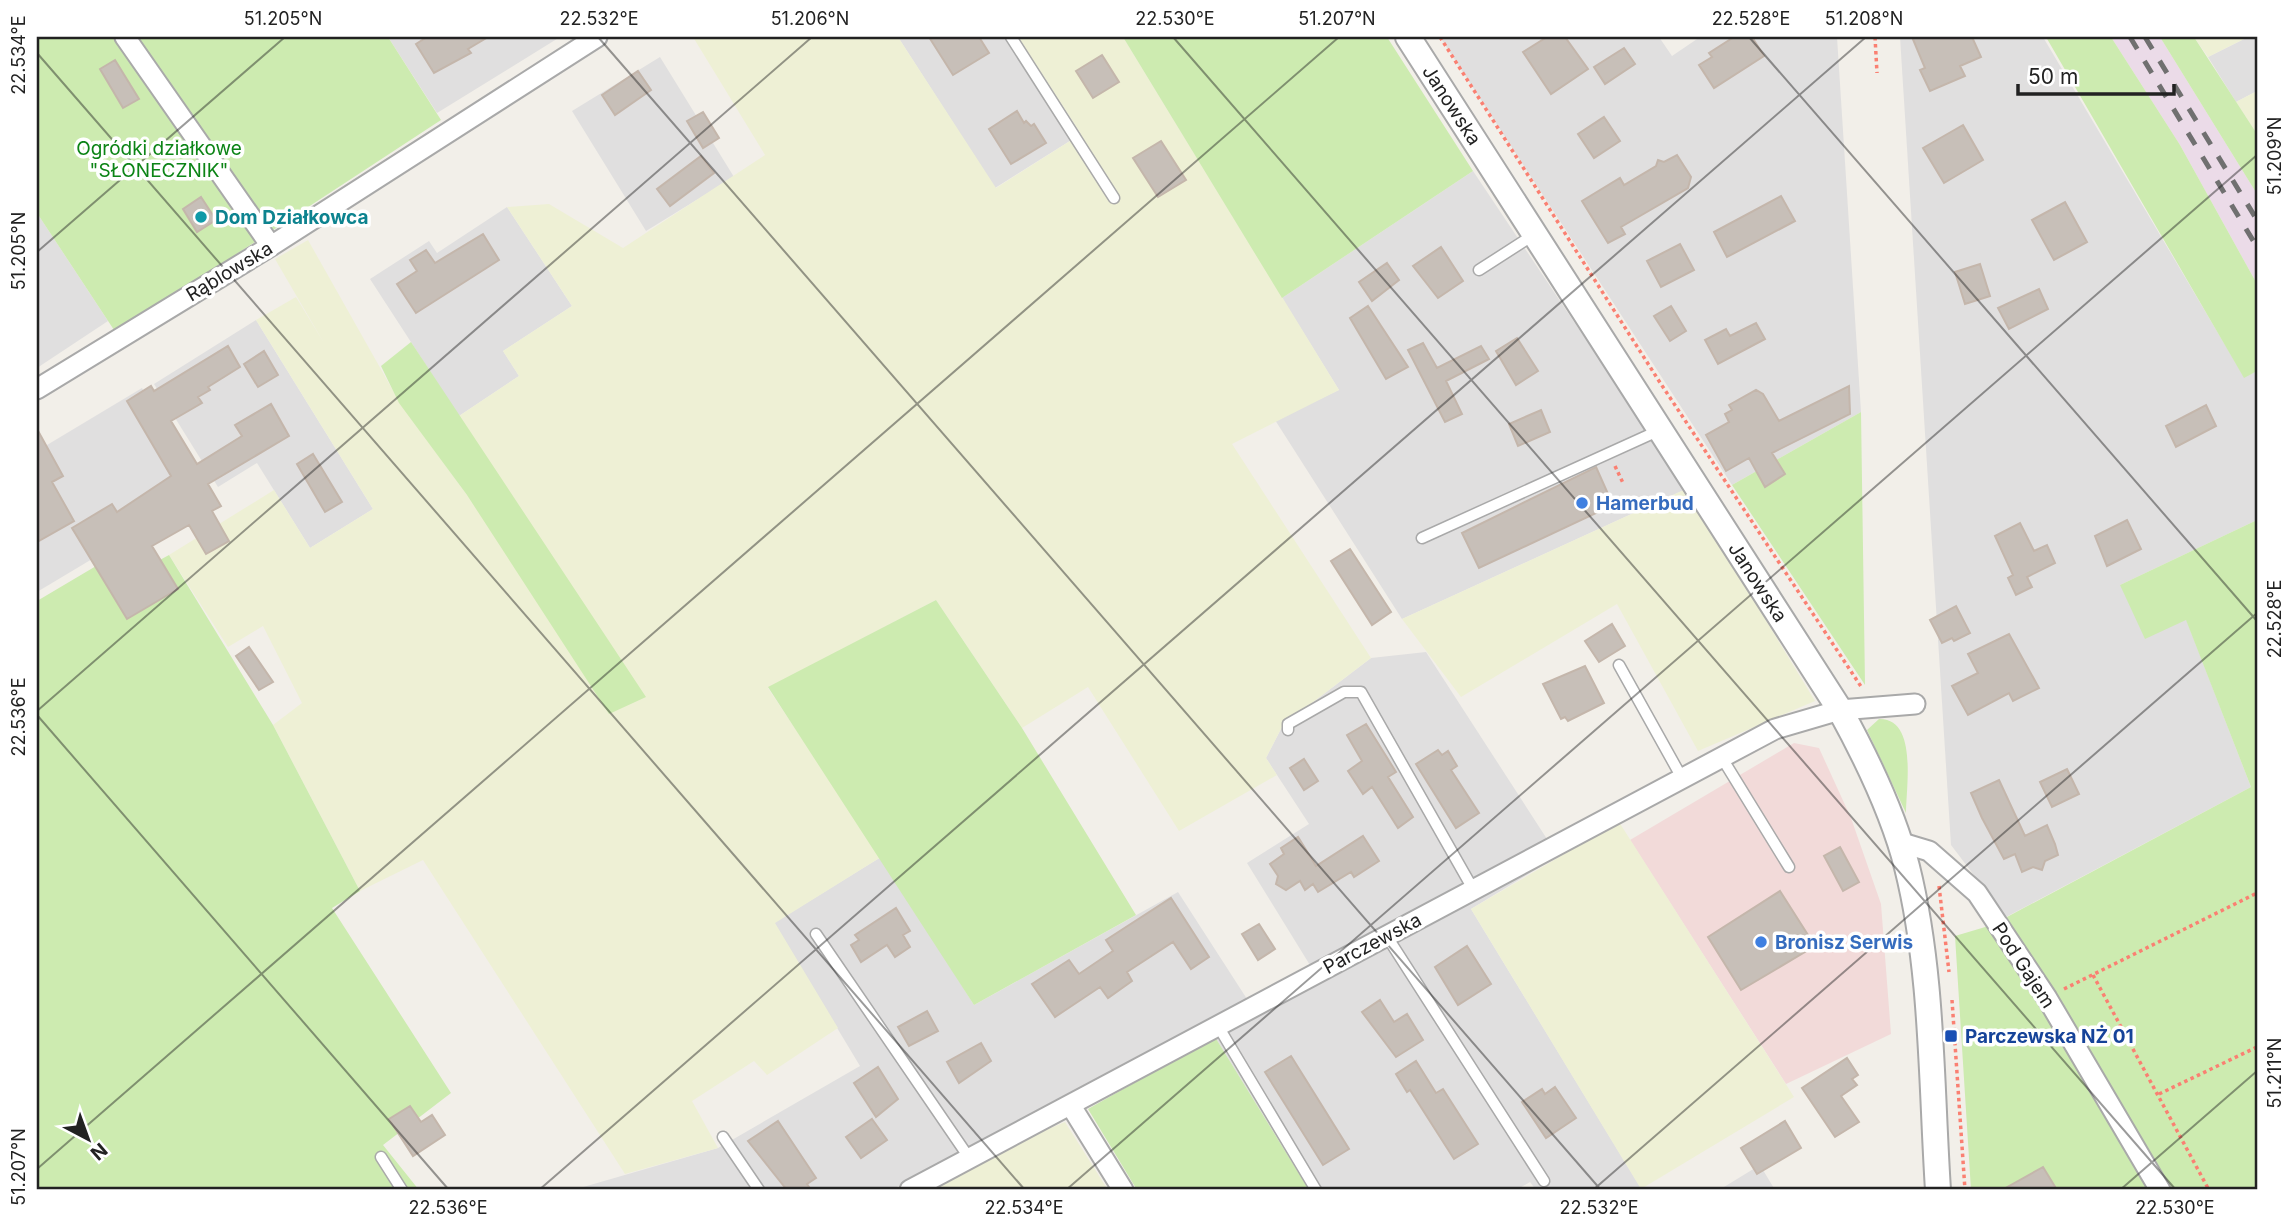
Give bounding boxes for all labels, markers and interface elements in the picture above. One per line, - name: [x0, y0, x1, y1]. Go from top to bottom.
- text: 51.205°N: [244, 8, 322, 29]
- text: 22.532°E: [560, 8, 638, 29]
- text: 51.206°N: [771, 8, 849, 29]
- text: 22.530°E: [1135, 8, 1215, 29]
- text: 51.207°N: [1298, 8, 1376, 29]
- text: 22.528°E: [1712, 8, 1790, 29]
- text: 51.208°N: [1825, 8, 1903, 29]
- text: 22.534°E: [8, 15, 29, 95]
- scale bar: [2018, 52, 2173, 96]
- street label: Janowska: [1417, 61, 1486, 149]
- text: 50 m: [2028, 64, 2078, 89]
- text: 51.209°N: [2264, 117, 2285, 195]
- park label: Ogródki działkowe "SŁONECZNIK": [76, 137, 242, 182]
- place label: Dom Działkowca: [215, 206, 368, 229]
- marker: Dom Działkowca: [193, 209, 209, 225]
- text: 51.205°N: [8, 212, 29, 290]
- street label: Rąblowska: [182, 237, 277, 306]
- place label: Hamerbud: [1596, 492, 1694, 515]
- marker: Hamerbud: [1574, 495, 1590, 511]
- street label: Janowska: [1723, 538, 1792, 626]
- text: 22.528°E: [2264, 580, 2285, 658]
- text: 22.536°E: [8, 677, 29, 757]
- street label: Parczewska: [1319, 908, 1425, 979]
- street label: Pod Gajem: [1987, 918, 2060, 1012]
- place label: Bronisz Serwis: [1775, 931, 1913, 954]
- marker: Bronisz Serwis: [1753, 934, 1769, 950]
- place label: Parczewska NŻ 01: [1965, 1025, 2134, 1048]
- marker: Parczewska NŻ 01: [1943, 1028, 1959, 1044]
- text: 51.211°N: [2264, 1038, 2285, 1108]
- north arrow: [52, 1104, 122, 1174]
- text: 51.207°N: [8, 1128, 29, 1206]
- text: N: [86, 1138, 112, 1165]
- text: 22.536°E: [408, 1197, 488, 1218]
- text: 22.534°E: [984, 1197, 1064, 1218]
- text: 22.532°E: [1560, 1197, 1638, 1218]
- text: 22.530°E: [2135, 1197, 2215, 1218]

